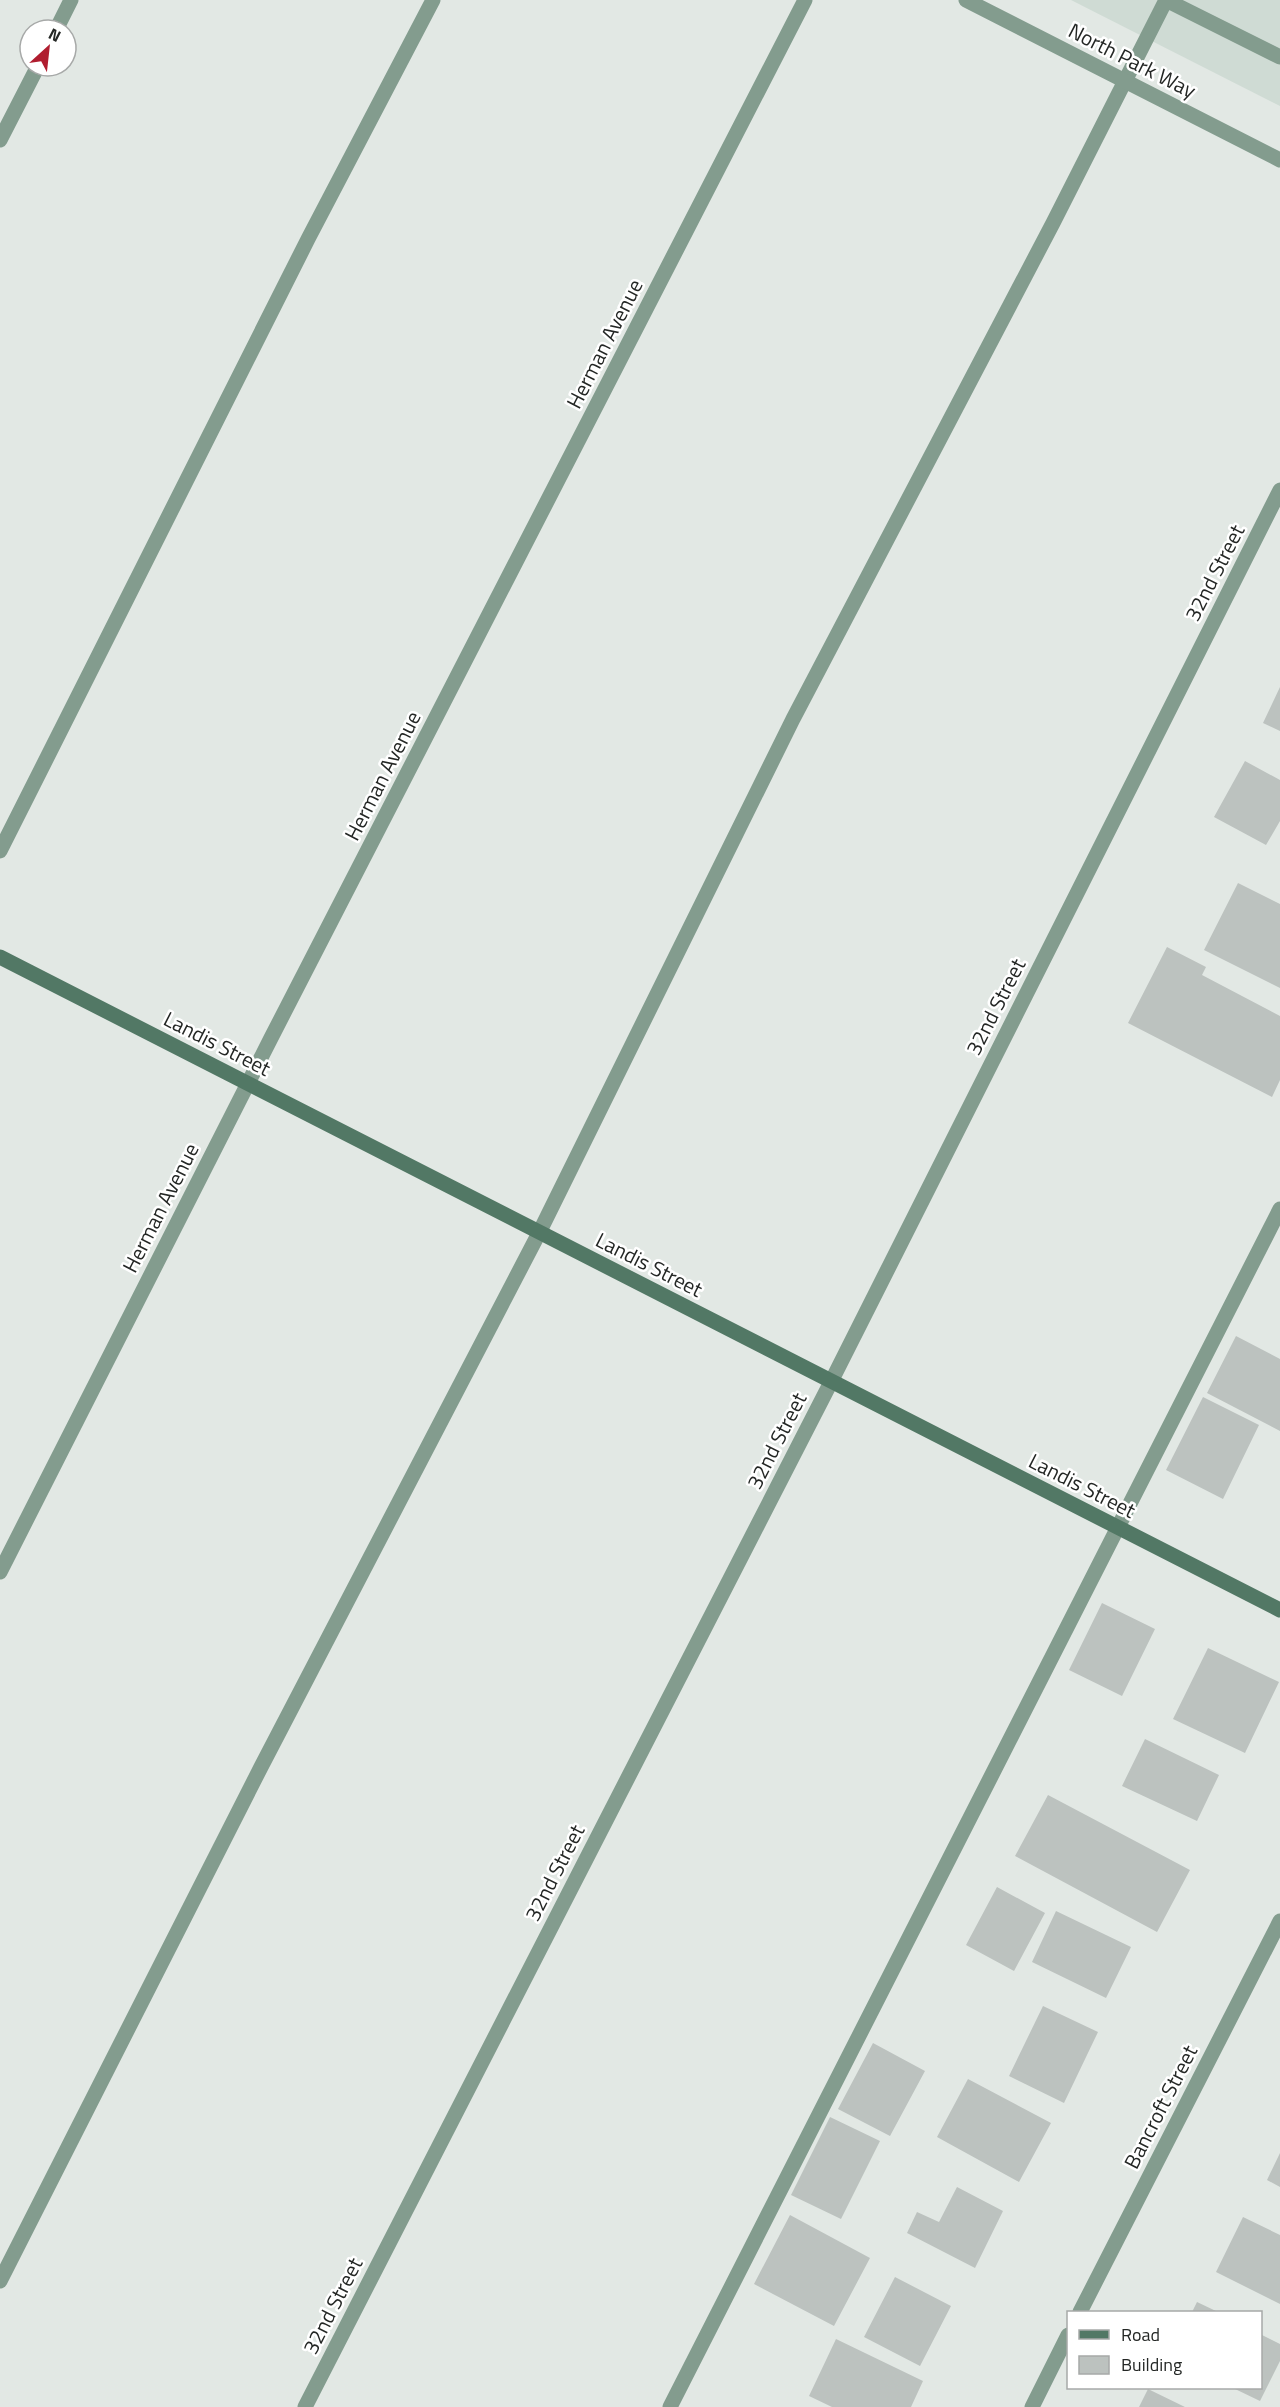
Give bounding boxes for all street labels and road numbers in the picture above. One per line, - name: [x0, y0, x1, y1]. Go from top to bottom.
- street label: North Park Way: [1063, 14, 1202, 106]
- street label: Herman Avenue: [558, 273, 651, 414]
- street label: 32nd Street: [1176, 518, 1252, 626]
- street label: Herman Avenue: [336, 705, 429, 846]
- street label: 32nd Street: [957, 952, 1033, 1060]
- street label: Landis Street: [158, 1003, 277, 1084]
- street label: Herman Avenue: [114, 1137, 207, 1278]
- street label: Landis Street: [590, 1224, 709, 1305]
- street label: 32nd Street: [738, 1386, 814, 1494]
- street label: Landis Street: [1023, 1445, 1142, 1526]
- street label: 32nd Street: [516, 1818, 592, 1926]
- street label: Bancroft Street: [1115, 2039, 1205, 2174]
- street label: 32nd Street: [294, 2251, 370, 2359]

